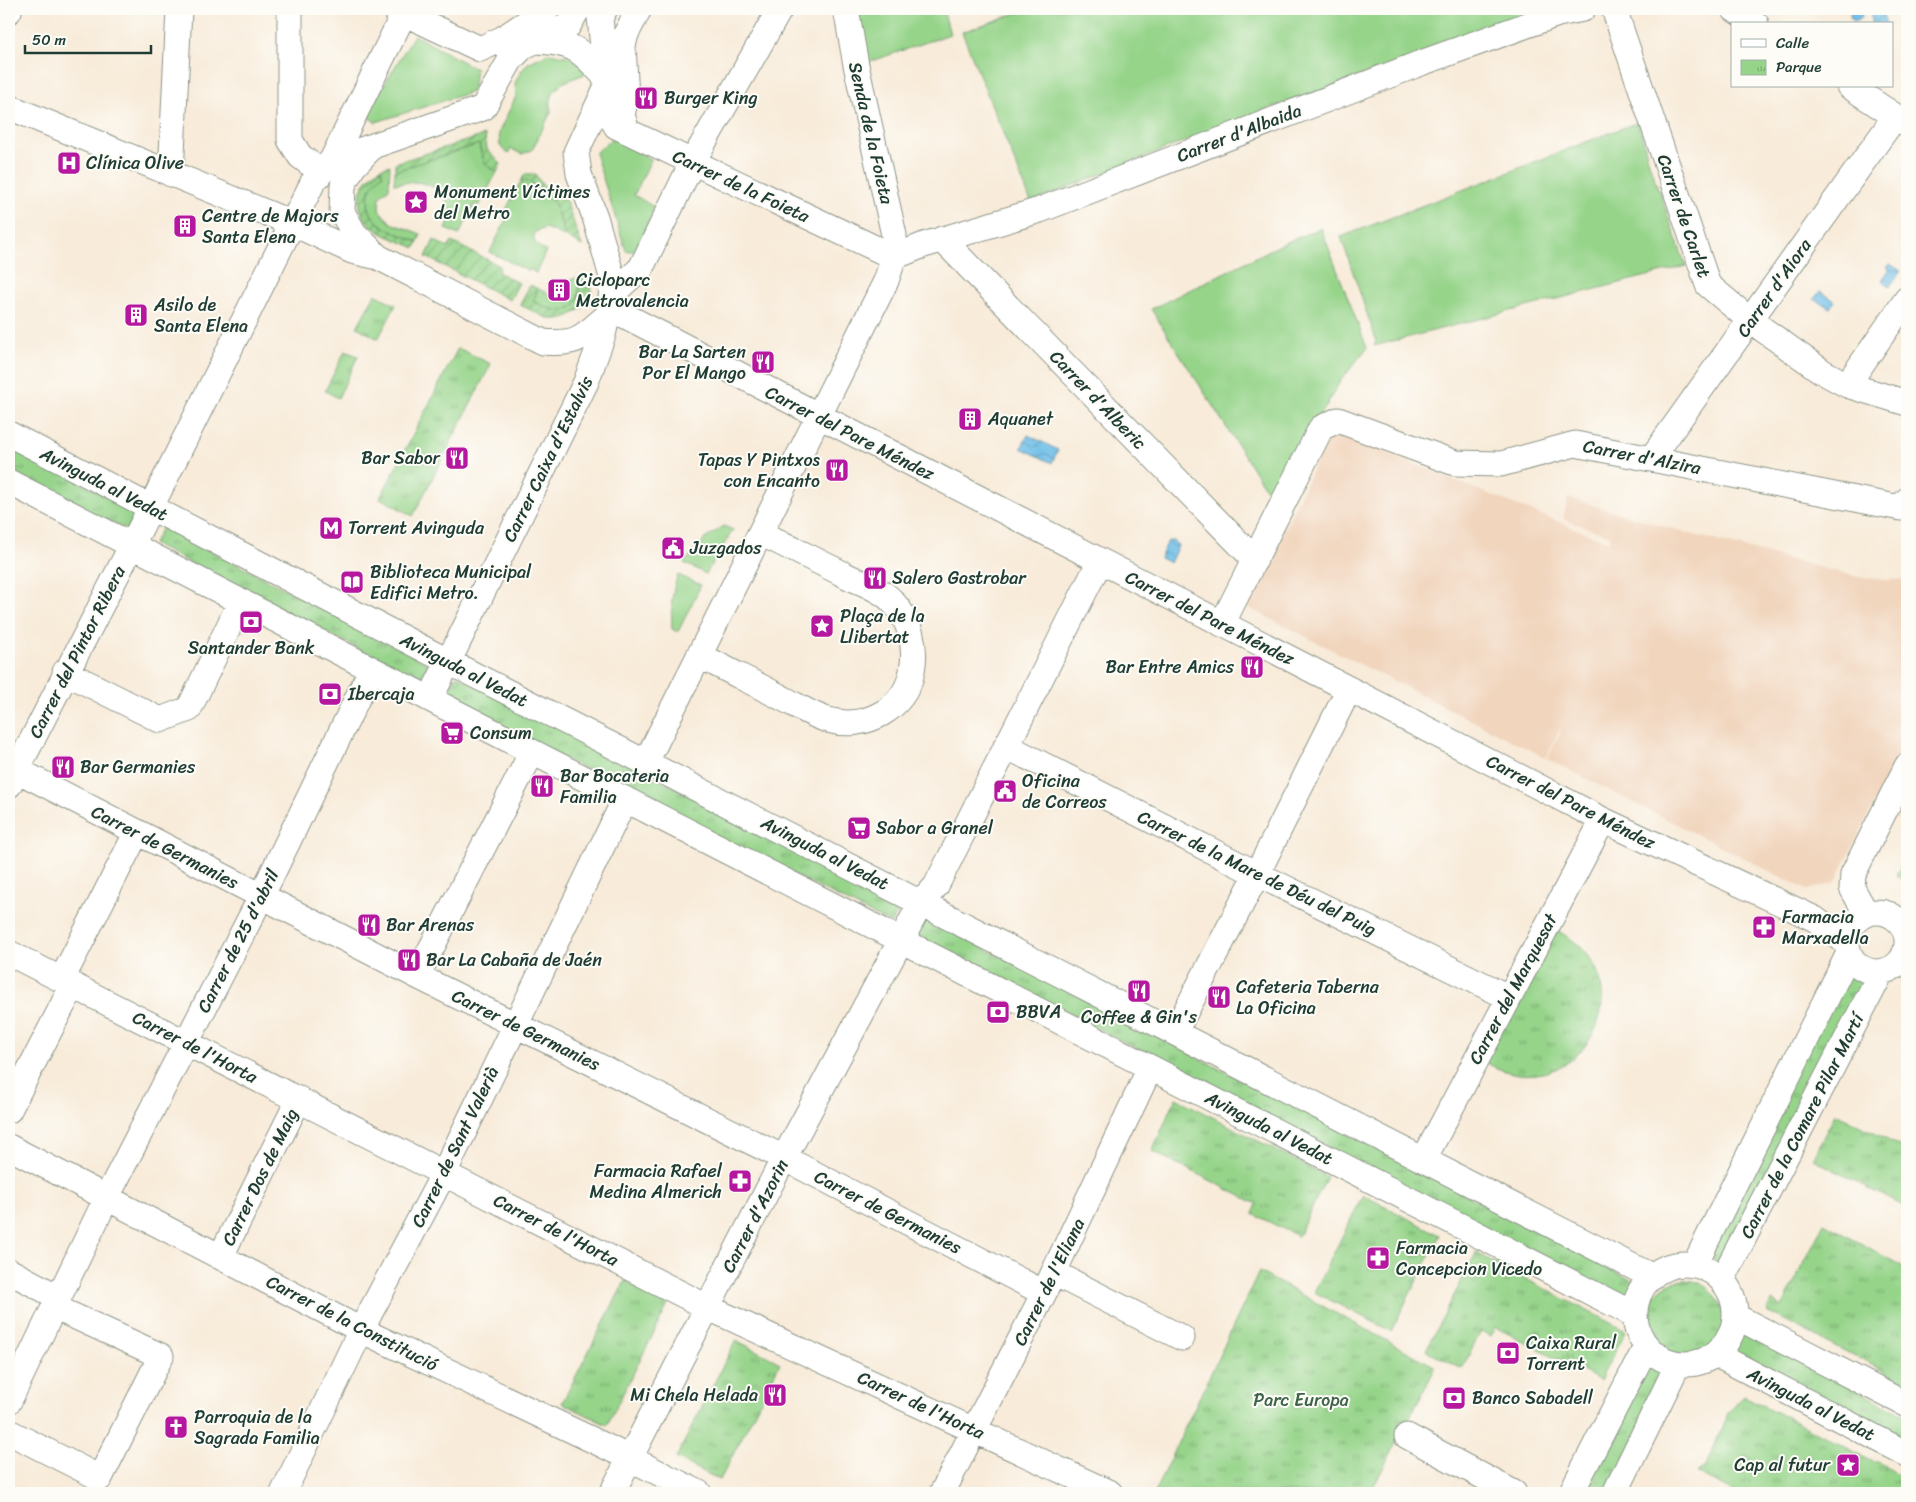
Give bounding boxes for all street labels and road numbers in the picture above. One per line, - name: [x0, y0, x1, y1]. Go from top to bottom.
- street label: Senda de la Foieta: [839, 59, 903, 208]
- street label: Carrer d'Albaida: [1172, 94, 1306, 172]
- street label: Carrer de la Foieta: [667, 140, 816, 232]
- street label: Carrer de Carlet: [1648, 150, 1720, 282]
- street label: Carrer d'Aiora: [1728, 231, 1821, 344]
- street label: Carrer d'Alberic: [1041, 342, 1155, 458]
- street label: Carrer Caixa d'Estalvis: [494, 370, 603, 548]
- street label: Carrer del Pare Méndez: [760, 376, 941, 490]
- street label: Carrer d'Alzira: [1580, 430, 1705, 484]
- street label: Avinguda al Vedat: [33, 437, 174, 530]
- street label: Carrer del Pintor Ribera: [20, 559, 135, 744]
- street label: Carrer del Pare Méndez: [1120, 561, 1301, 675]
- street label: Avinguda al Vedat: [393, 623, 534, 716]
- street label: Carrer del Pare Méndez: [1481, 745, 1662, 859]
- street label: Carrer de Germanies: [86, 796, 245, 898]
- street label: Carrer de la Mare de Déu del Puig: [1132, 801, 1382, 945]
- street label: Avinguda al Vedat: [754, 806, 895, 899]
- street label: Carrer de 25 d'abril: [188, 863, 288, 1018]
- street label: Carrer del Marquesat: [1460, 907, 1567, 1070]
- street label: Carrer de Germanies: [446, 980, 607, 1080]
- street label: Carrer de l'Horta: [127, 1002, 264, 1093]
- street label: Carrer de la Comare Pilar Martí: [1731, 1006, 1874, 1244]
- street label: Carrer de Sant Valerià: [402, 1061, 508, 1233]
- street label: Avinguda al Vedat: [1198, 1081, 1339, 1174]
- street label: Carrer Dos de Maig: [213, 1102, 307, 1252]
- street label: Carrer d'Azorin: [713, 1153, 798, 1279]
- street label: Carrer de Germanies: [809, 1161, 968, 1263]
- street label: Carrer de l'Horta: [488, 1185, 625, 1276]
- street label: Carrer de l'Eliana: [1004, 1213, 1094, 1351]
- street label: Carrer de la Constitució: [260, 1266, 444, 1381]
- street label: Avinguda al Vedat: [1740, 1357, 1881, 1450]
- street label: Carrer de l'Horta: [852, 1362, 991, 1449]

